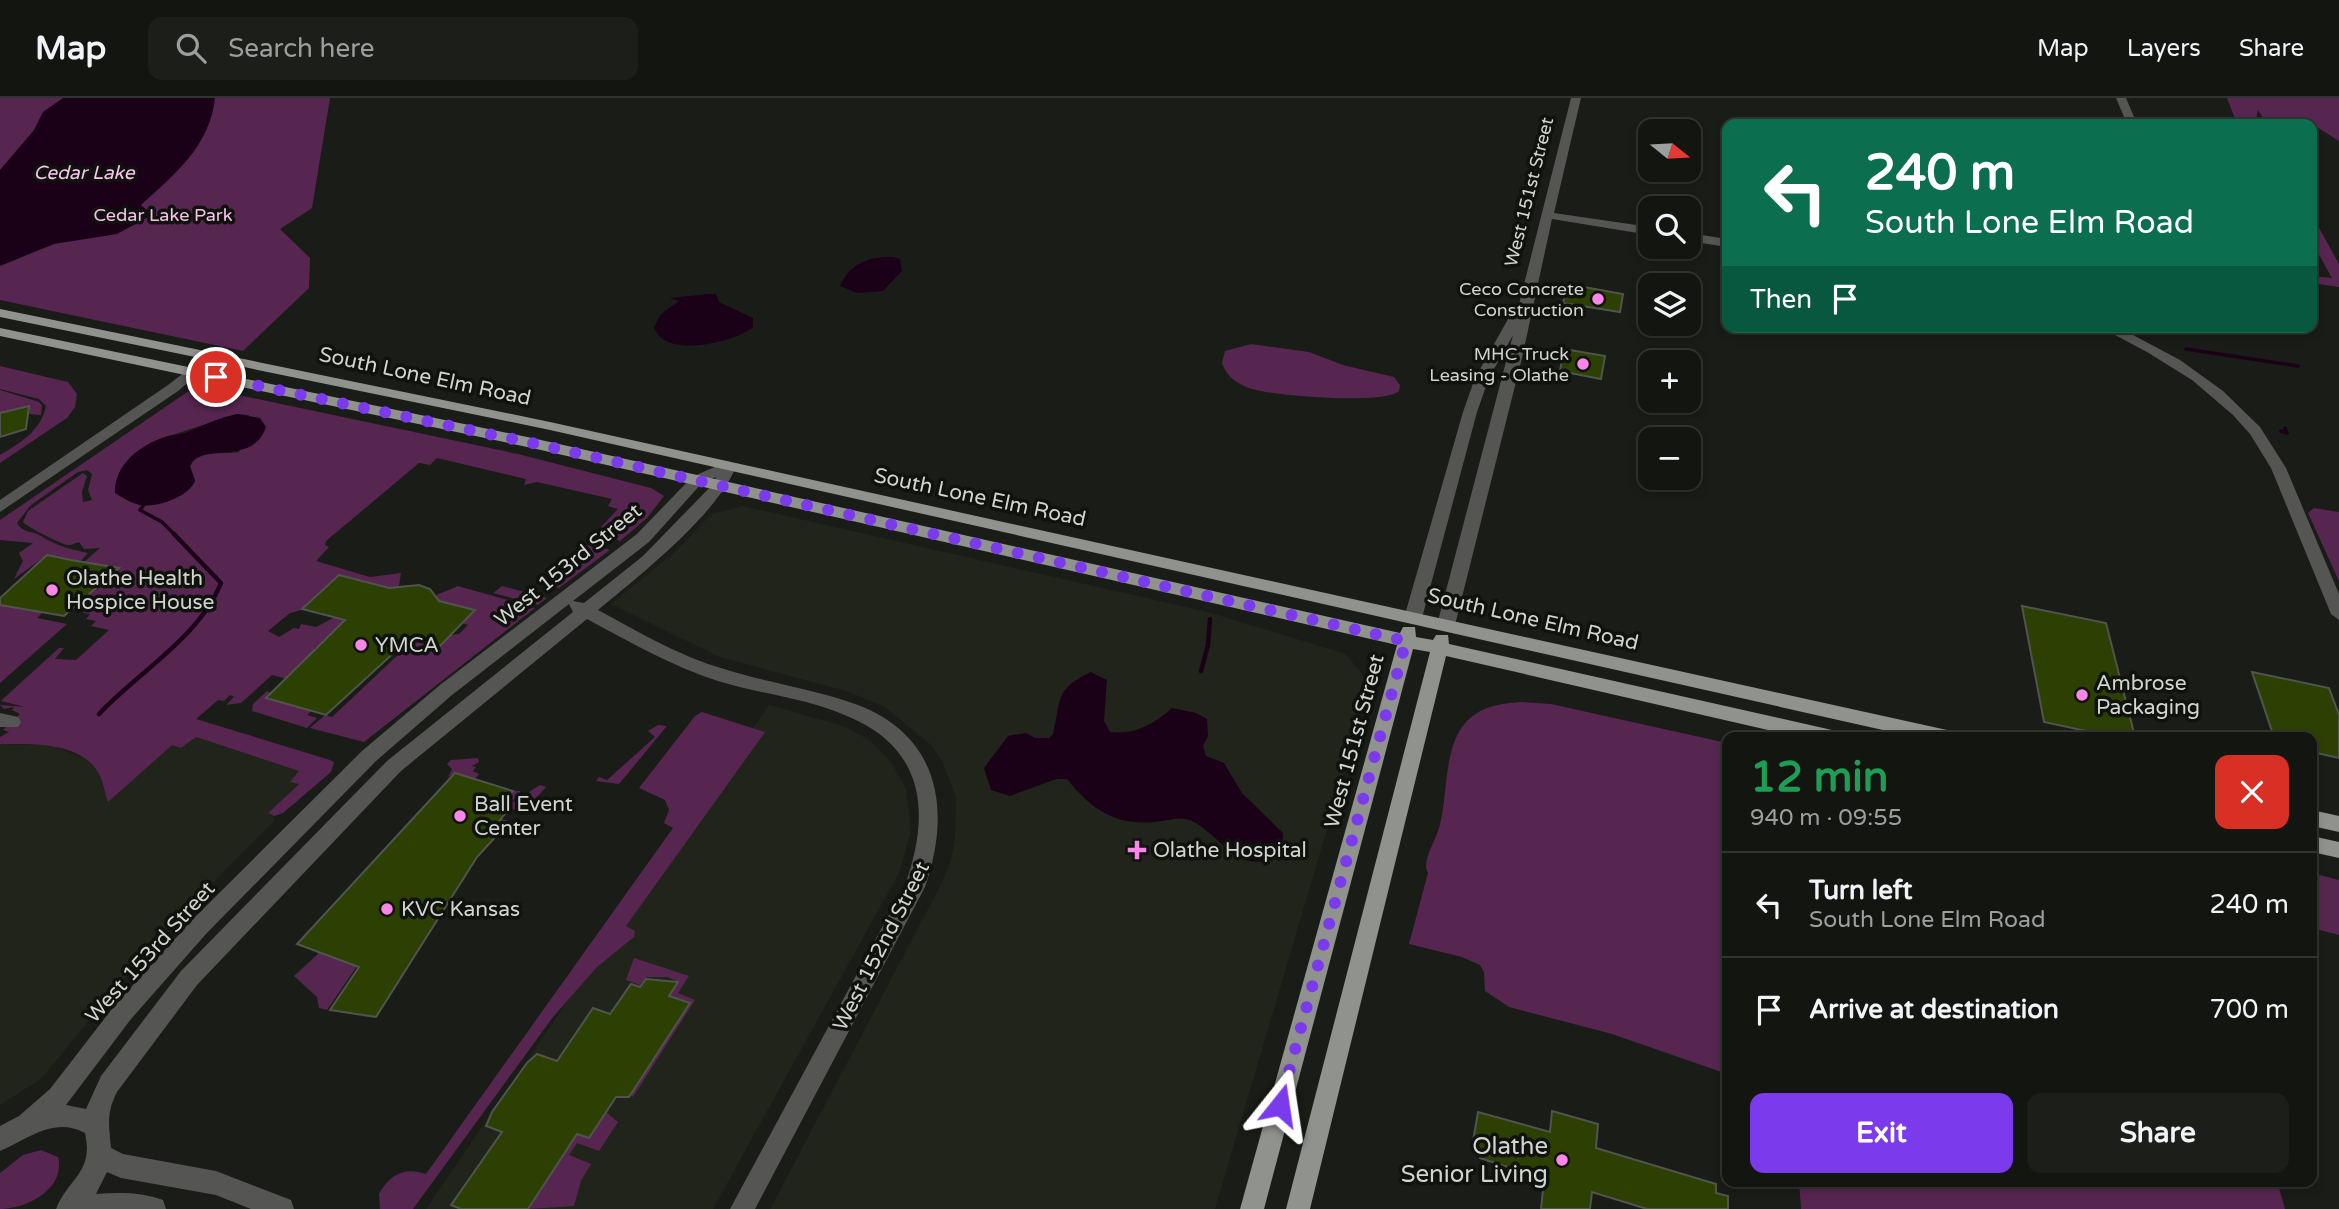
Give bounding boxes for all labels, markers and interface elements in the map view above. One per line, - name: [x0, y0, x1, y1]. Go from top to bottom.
- search box: [148, 17, 638, 80]
- text: Map: [35, 29, 106, 68]
- icon: search: [172, 29, 210, 67]
- text: Search here: [228, 33, 374, 64]
- text: Map: [2037, 34, 2089, 63]
- text: Layers: [2127, 34, 2201, 63]
- text: Share: [2239, 34, 2304, 63]
- street label: West 151st Street: [1500, 115, 1558, 269]
- north arrow: [1638, 119, 1701, 182]
- map controls: [1638, 119, 1701, 490]
- text: 240 m: [1865, 144, 2015, 203]
- icon: left: [1750, 147, 1841, 238]
- water label: Cedar Lake: [33, 162, 136, 184]
- button: search: [1638, 196, 1701, 259]
- park label: Cedar Lake Park: [94, 204, 233, 226]
- text: South Lone Elm Road: [1865, 204, 2194, 242]
- button: layers: [1638, 273, 1701, 336]
- place label: Ceco Concrete Construction: [1459, 278, 1584, 321]
- icon: arrive: [1826, 280, 1864, 318]
- text: Then: [1750, 284, 1812, 315]
- marker: Ceco Concrete Construction: [1590, 291, 1606, 307]
- street label: South Lone Elm Road: [317, 342, 533, 411]
- place label: MHC Truck Leasing - Olathe: [1429, 343, 1569, 386]
- pin: [186, 347, 246, 407]
- button: +: [1638, 350, 1701, 413]
- marker: MHC Truck Leasing - Olathe: [1575, 356, 1591, 372]
- icon: arrive: [197, 358, 235, 396]
- button: −: [1638, 427, 1701, 490]
- street label: South Lone Elm Road: [872, 463, 1088, 532]
- street label: West 153rd Street: [490, 499, 647, 632]
- place label: Olathe Health Hospice House: [66, 566, 215, 615]
- marker: Olathe Health Hospice House: [44, 582, 60, 598]
- street label: South Lone Elm Road: [1425, 583, 1641, 656]
- place label: YMCA: [375, 633, 439, 658]
- marker: YMCA: [353, 637, 369, 653]
- street label: West 151st Street: [1319, 652, 1390, 831]
- place label: Ambrose Packaging: [2096, 671, 2200, 720]
- marker: Ambrose Packaging: [2074, 687, 2090, 703]
- text: 12 min: [1750, 752, 1888, 803]
- button: close: [2215, 755, 2289, 829]
- place label: Ball Event Center: [474, 792, 573, 841]
- text: 940 m · 09:55: [1750, 804, 1902, 832]
- marker: Ball Event Center: [452, 808, 468, 824]
- place label: Olathe Hospital: [1153, 838, 1307, 863]
- marker: Olathe Hospital: [1127, 840, 1147, 860]
- street label: West 152nd Street: [828, 857, 935, 1035]
- text: Turn left: [1809, 875, 1912, 906]
- street label: West 153rd Street: [80, 876, 220, 1028]
- icon: left: [1750, 886, 1788, 924]
- text: 240 m: [2209, 889, 2289, 920]
- place label: KVC Kansas: [401, 897, 520, 922]
- marker: KVC Kansas: [379, 901, 395, 917]
- text: South Lone Elm Road: [1809, 906, 2045, 934]
- icon: arrive: [1750, 991, 1788, 1029]
- text: Arrive at destination: [1809, 994, 2059, 1025]
- text: 700 m: [2209, 994, 2289, 1025]
- position arrow: [1243, 1068, 1317, 1142]
- button: Exit: [1750, 1093, 2013, 1173]
- button: Share: [2027, 1093, 2289, 1173]
- place label: Olathe Senior Living: [1401, 1132, 1548, 1189]
- marker: Olathe Senior Living: [1554, 1152, 1570, 1168]

